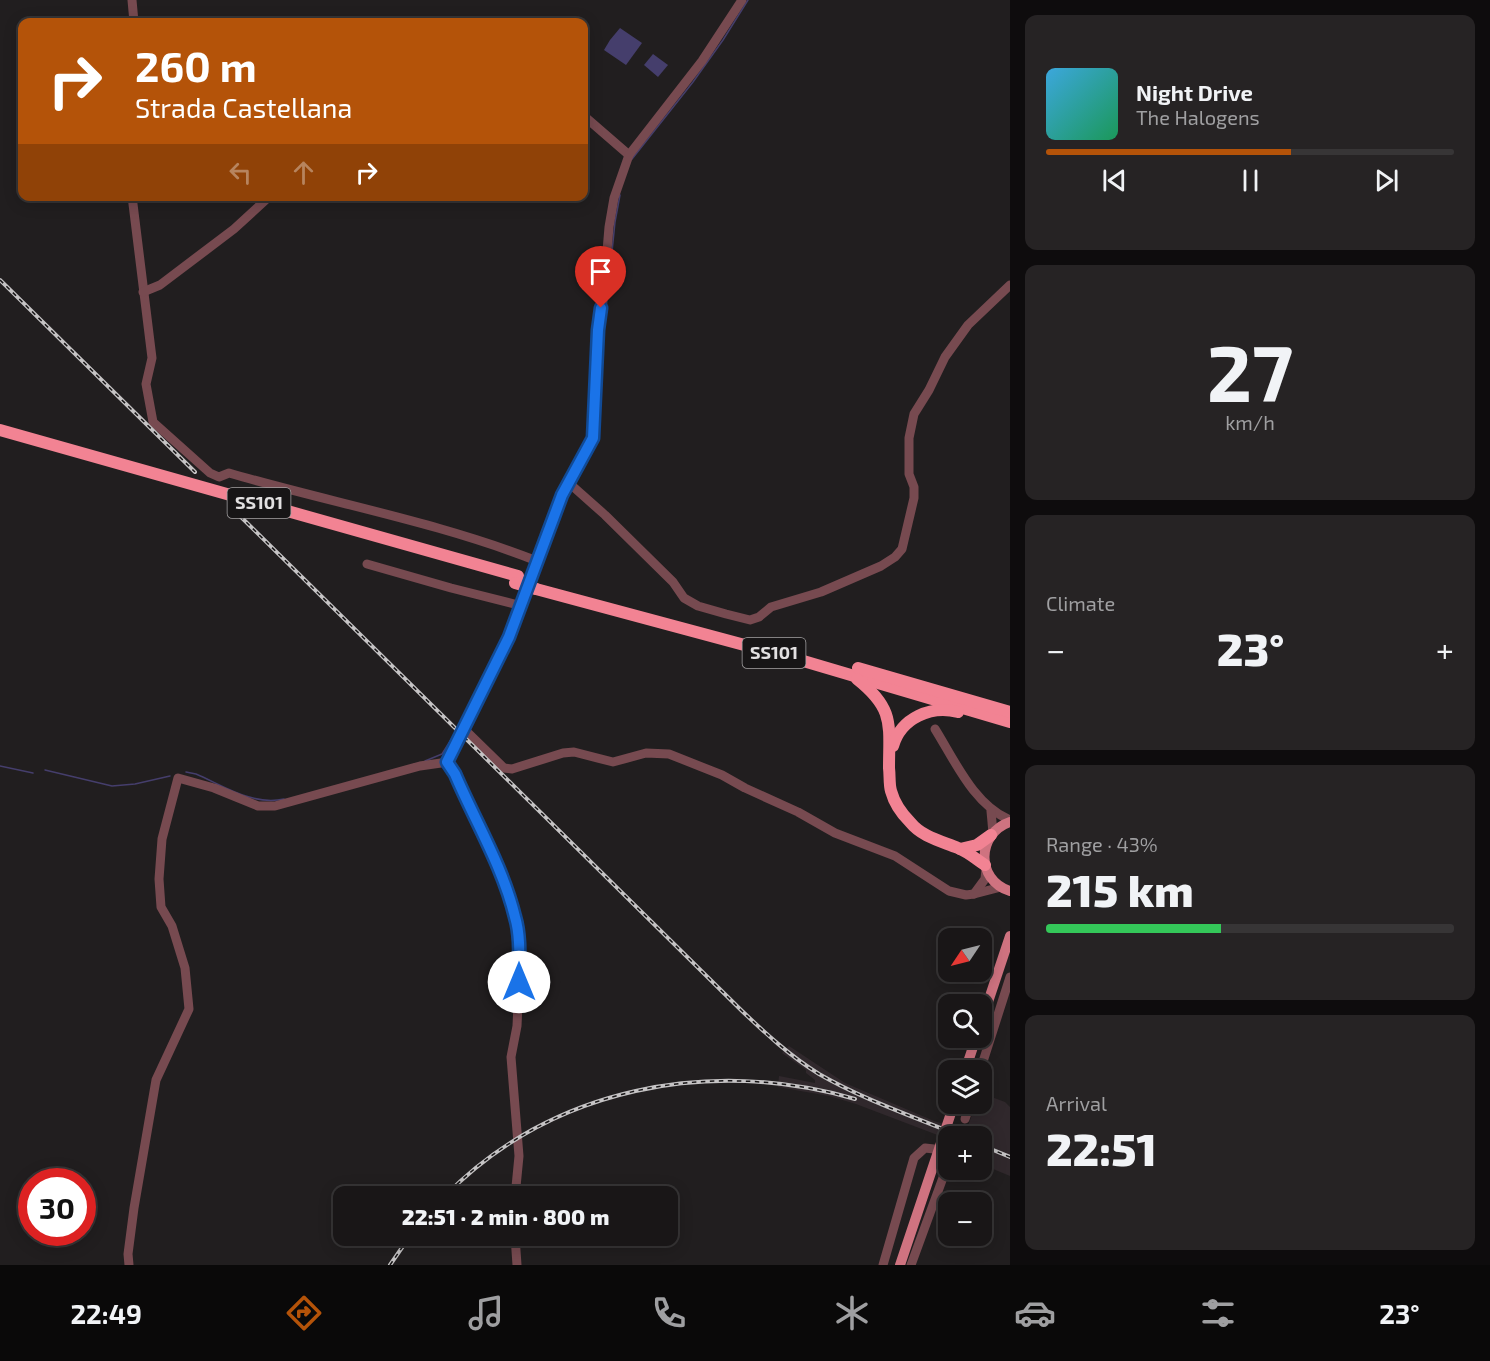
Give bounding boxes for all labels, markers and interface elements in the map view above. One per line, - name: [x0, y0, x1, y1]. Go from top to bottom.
- text: 260 m: [135, 40, 257, 90]
- icon: right: [36, 42, 114, 120]
- text: Night Drive: [1136, 79, 1253, 105]
- text: Strada Castellana: [135, 91, 352, 123]
- text: The Halogens: [1136, 105, 1260, 129]
- icon: left: [224, 156, 257, 189]
- icon: ahead: [287, 156, 320, 189]
- icon: right: [350, 156, 383, 189]
- icon: previous: [1098, 164, 1131, 197]
- icon: pause: [1234, 164, 1267, 197]
- icon: next: [1370, 164, 1403, 197]
- pin: [575, 246, 626, 308]
- icon: arrive: [584, 255, 617, 288]
- text: 27: [1207, 324, 1293, 418]
- text: km/h: [1225, 410, 1275, 434]
- road number: SS101: [228, 488, 290, 518]
- text: Climate: [1046, 591, 1115, 615]
- text: 23°: [1217, 621, 1284, 675]
- text: −: [1046, 629, 1065, 669]
- text: +: [1436, 629, 1454, 669]
- road number: SS101: [742, 638, 806, 668]
- text: Range · 43%: [1046, 832, 1158, 856]
- text: 215 km: [1046, 862, 1194, 916]
- north arrow: [938, 928, 992, 982]
- map controls: [938, 928, 992, 1246]
- position arrow: [487, 950, 551, 1014]
- button: search: [938, 994, 992, 1048]
- button: layers: [938, 1060, 992, 1114]
- text: Arrival: [1046, 1091, 1107, 1115]
- text: 22:51: [1046, 1121, 1157, 1175]
- button: +: [938, 1126, 992, 1180]
- speed limit sign: 30: [18, 1168, 96, 1246]
- button: −: [938, 1192, 992, 1246]
- text: 22:51 · 2 min · 800 m: [402, 1203, 609, 1229]
- icon: directions: [283, 1292, 325, 1334]
- icon: music: [465, 1292, 507, 1334]
- icon: phone: [648, 1292, 690, 1334]
- icon: climate: [831, 1292, 873, 1334]
- icon: car: [1014, 1292, 1056, 1334]
- icon: filters: [1197, 1292, 1239, 1334]
- text: 22:49: [70, 1297, 142, 1329]
- text: 23°: [1379, 1297, 1420, 1329]

